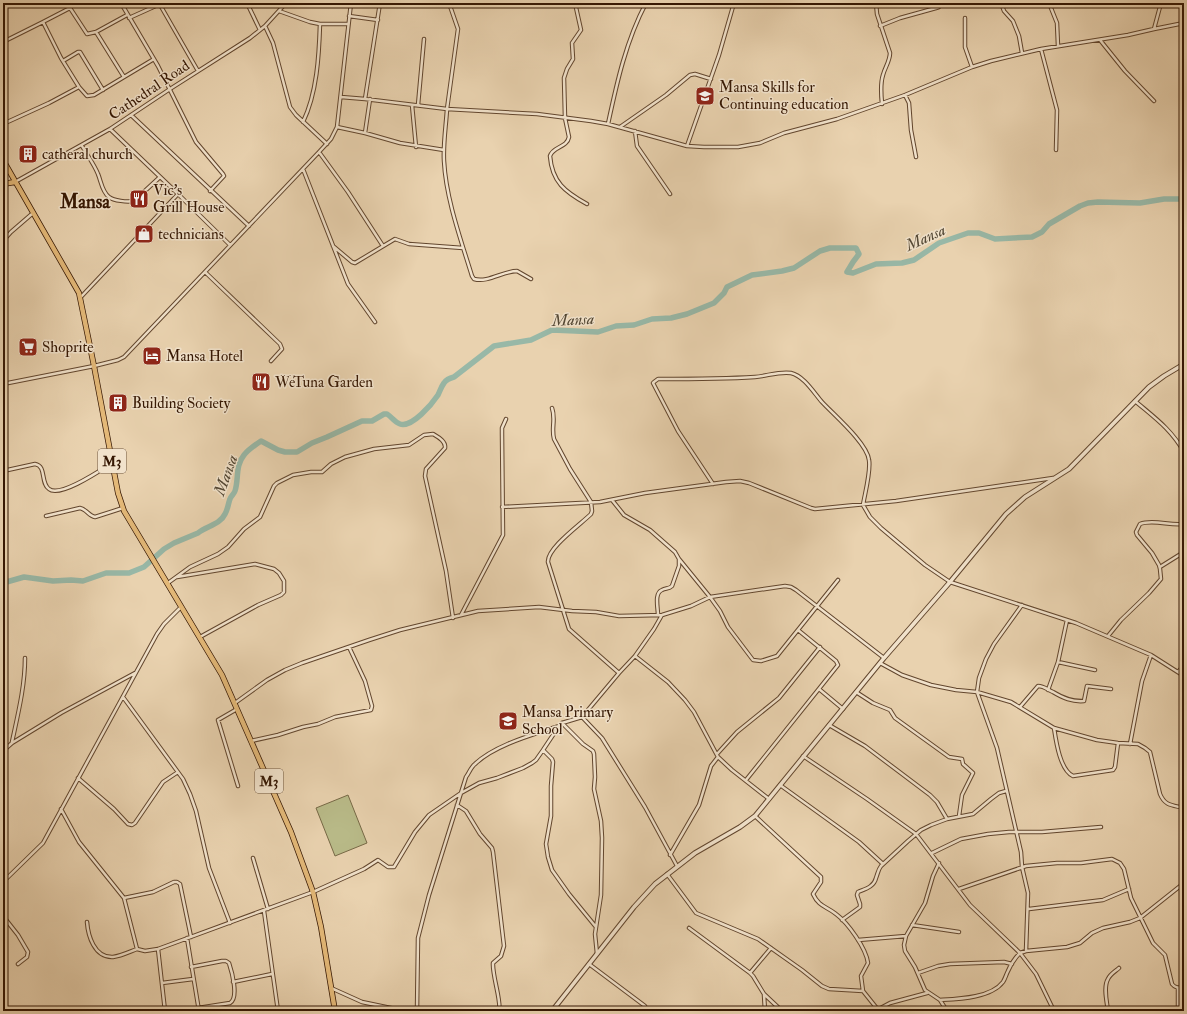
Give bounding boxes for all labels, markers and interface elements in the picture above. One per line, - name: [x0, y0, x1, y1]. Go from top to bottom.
- street label: Cathedral Road: [105, 56, 194, 124]
- place label: Mansa Skills for Continuing education: [719, 78, 849, 114]
- school or university icon: Mansa Skills for Continuing education: [694, 85, 716, 107]
- building icon: catheral church: [17, 143, 39, 165]
- place label: catheral church: [42, 145, 133, 164]
- place label: Vic's Grill House: [153, 181, 225, 217]
- restaurant icon: Vic's Grill House: [128, 188, 150, 210]
- district label: Mansa: [59, 190, 111, 214]
- water label: Mansa: [901, 220, 949, 256]
- shop icon: technicians: [133, 223, 155, 245]
- place label: technicians: [158, 225, 224, 244]
- water label: Mansa: [550, 309, 595, 331]
- supermarket icon: Shoprite: [17, 336, 39, 358]
- place label: Shoprite: [42, 338, 94, 358]
- hotel icon: Mansa Hotel: [141, 345, 163, 367]
- place label: Mansa Hotel: [166, 347, 243, 366]
- restaurant icon: WeTuna Garden: [250, 371, 272, 393]
- place label: WeTuna Garden: [274, 373, 373, 392]
- building icon: Building Society: [107, 392, 129, 414]
- place label: Building Society: [132, 394, 231, 413]
- road number: M3: [98, 449, 126, 473]
- water label: Mansa: [209, 452, 243, 500]
- place label: Mansa Primary School: [522, 703, 613, 739]
- school or university icon: Mansa Primary School: [497, 710, 519, 732]
- road number: M3: [255, 769, 283, 793]

